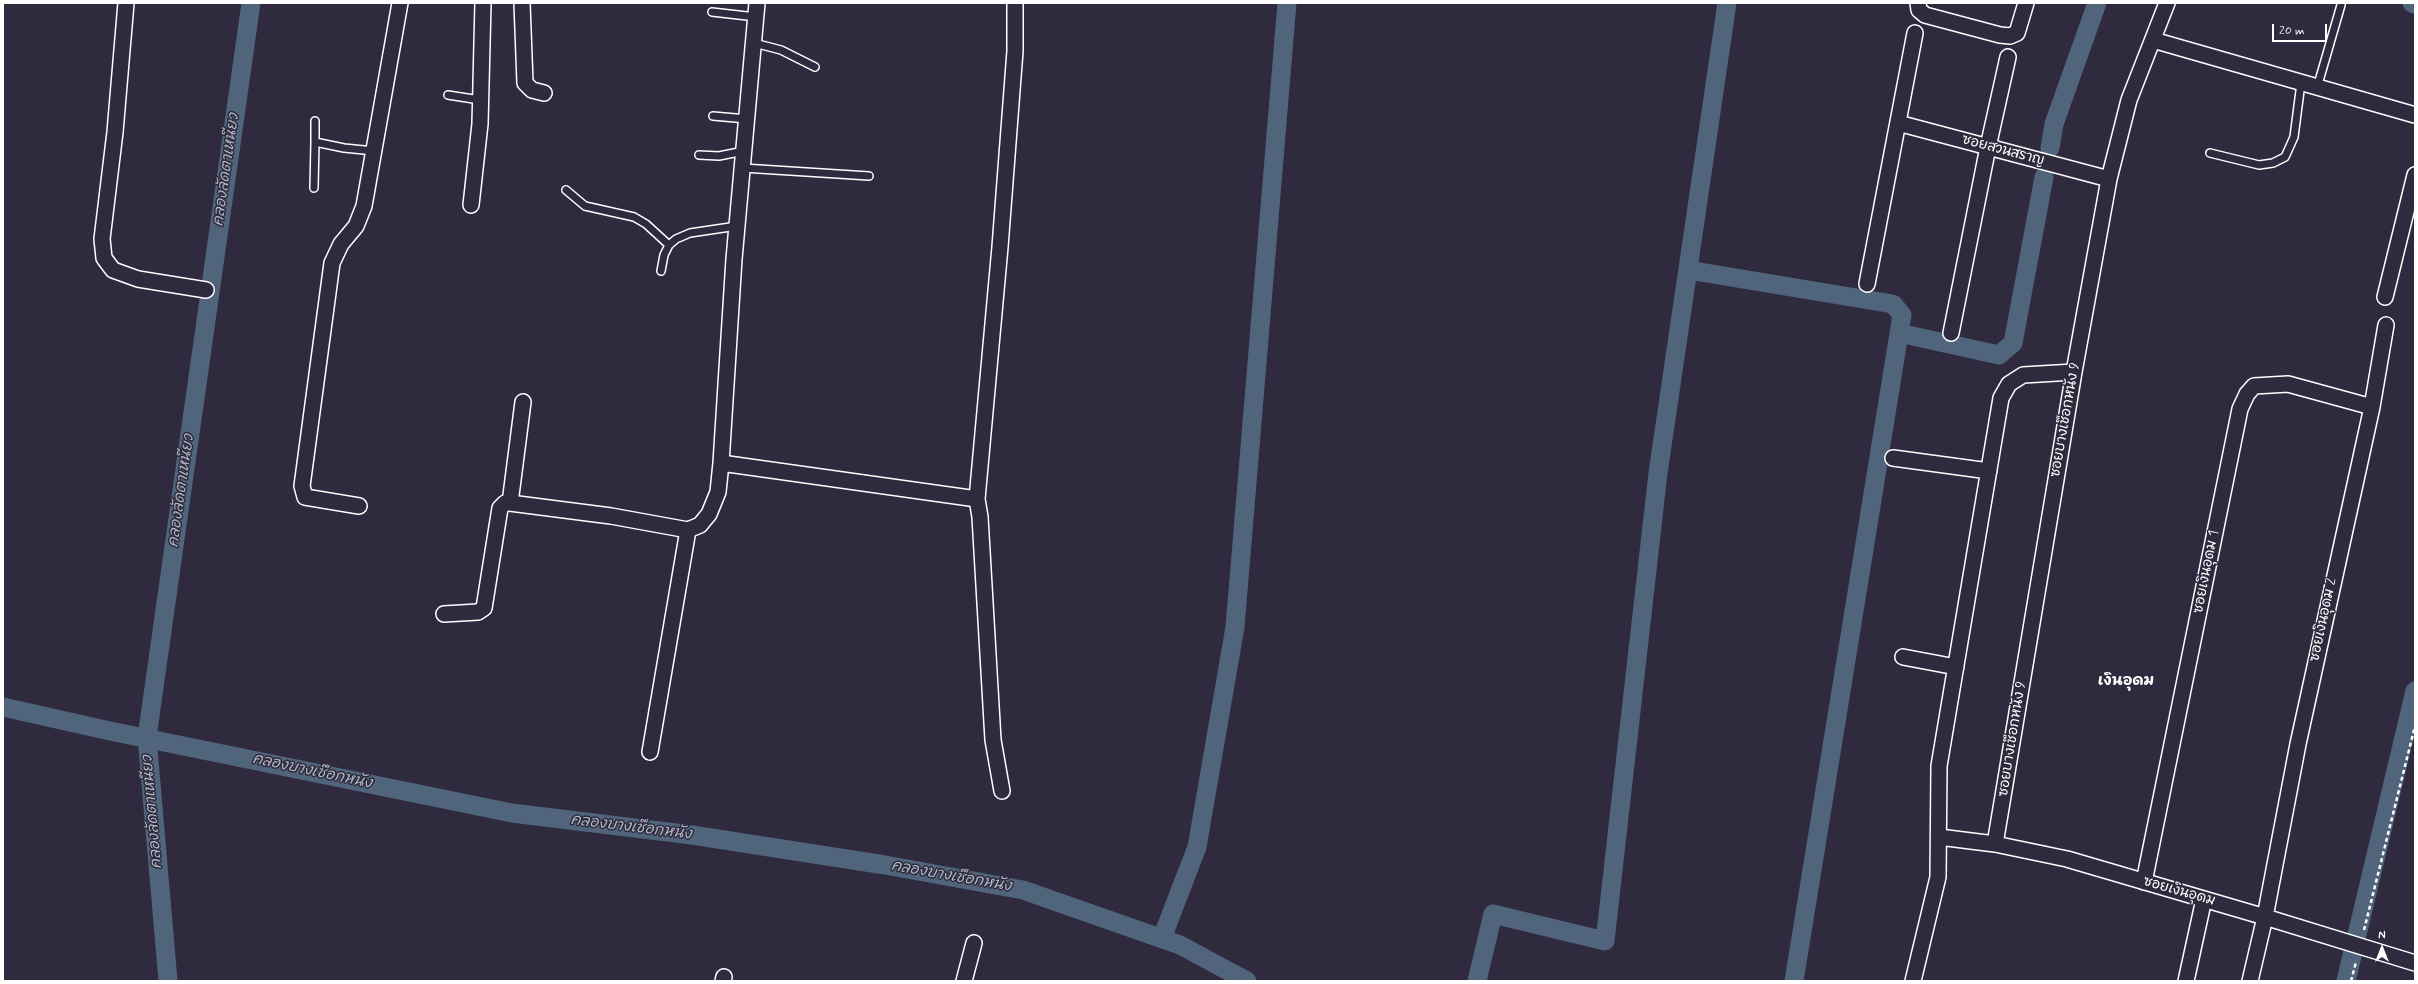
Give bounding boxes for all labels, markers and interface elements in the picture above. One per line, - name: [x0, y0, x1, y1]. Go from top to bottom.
- scale bar: [2274, 16, 2329, 42]
- text: 20 m: [2279, 23, 2305, 39]
- water label: คลองลัดตาเหนียว: [210, 112, 244, 228]
- street label: ซอยสวนสราญ: [1960, 132, 2046, 170]
- street label: ซอยบางเชือกหนัง 9: [2048, 361, 2084, 479]
- water label: คลองลัดตาเหนียว: [165, 433, 199, 549]
- street label: ซอยเงินอุดม 1: [2191, 529, 2223, 615]
- street label: ซอยเงินอุดม 2: [2307, 577, 2341, 663]
- district label: เงินอุดม: [2098, 673, 2154, 691]
- street label: ซอยบางเชือกหนัง 9: [1996, 680, 2030, 798]
- water label: คลองบางเชือกหนัง: [251, 751, 373, 793]
- water label: คลองลัดตาเหนียว: [139, 755, 167, 869]
- water label: คลองบางเชือกหนัง: [570, 812, 692, 844]
- water label: คลองบางเชือกหนัง: [890, 858, 1012, 896]
- street label: ซอยเงินอุดม: [2141, 874, 2217, 910]
- north arrow: [2362, 928, 2402, 968]
- text: N: [2378, 929, 2386, 943]

